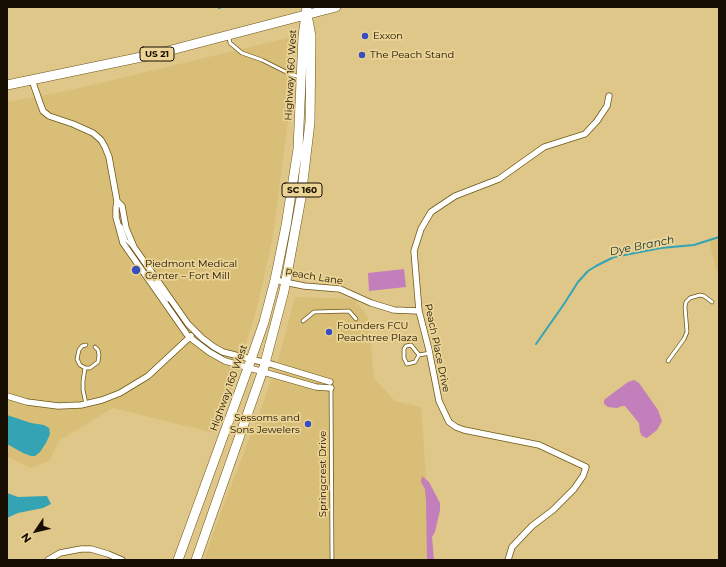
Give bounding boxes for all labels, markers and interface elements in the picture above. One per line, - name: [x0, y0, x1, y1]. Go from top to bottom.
- street label: Highway 160 West: [283, 29, 299, 121]
- place label: Exxon: [373, 30, 403, 42]
- marker: Exxon: [360, 31, 370, 41]
- road number: US 21: [140, 47, 174, 61]
- place label: The Peach Stand: [370, 49, 454, 61]
- marker: The Peach Stand: [357, 50, 367, 60]
- road number: SC 160: [282, 183, 322, 197]
- water label: Dye Branch: [609, 233, 675, 259]
- place label: Piedmont Medical Center – Fort Mill: [145, 258, 237, 282]
- marker: Piedmont Medical Center – Fort Mill: [130, 264, 142, 276]
- street label: Peach Lane: [284, 267, 344, 287]
- street label: Peach Place Drive: [422, 303, 452, 393]
- place label: Founders FCU Peachtree Plaza: [337, 320, 418, 344]
- marker: Founders FCU Peachtree Plaza: [324, 327, 334, 337]
- street label: Highway 160 West: [208, 343, 250, 433]
- place label: Sessoms and Sons Jewelers: [230, 412, 300, 436]
- marker: Sessoms and Sons Jewelers: [303, 419, 313, 429]
- street label: Springcrest Drive: [317, 431, 329, 517]
- north arrow: [16, 511, 56, 551]
- text: N: [18, 530, 34, 546]

